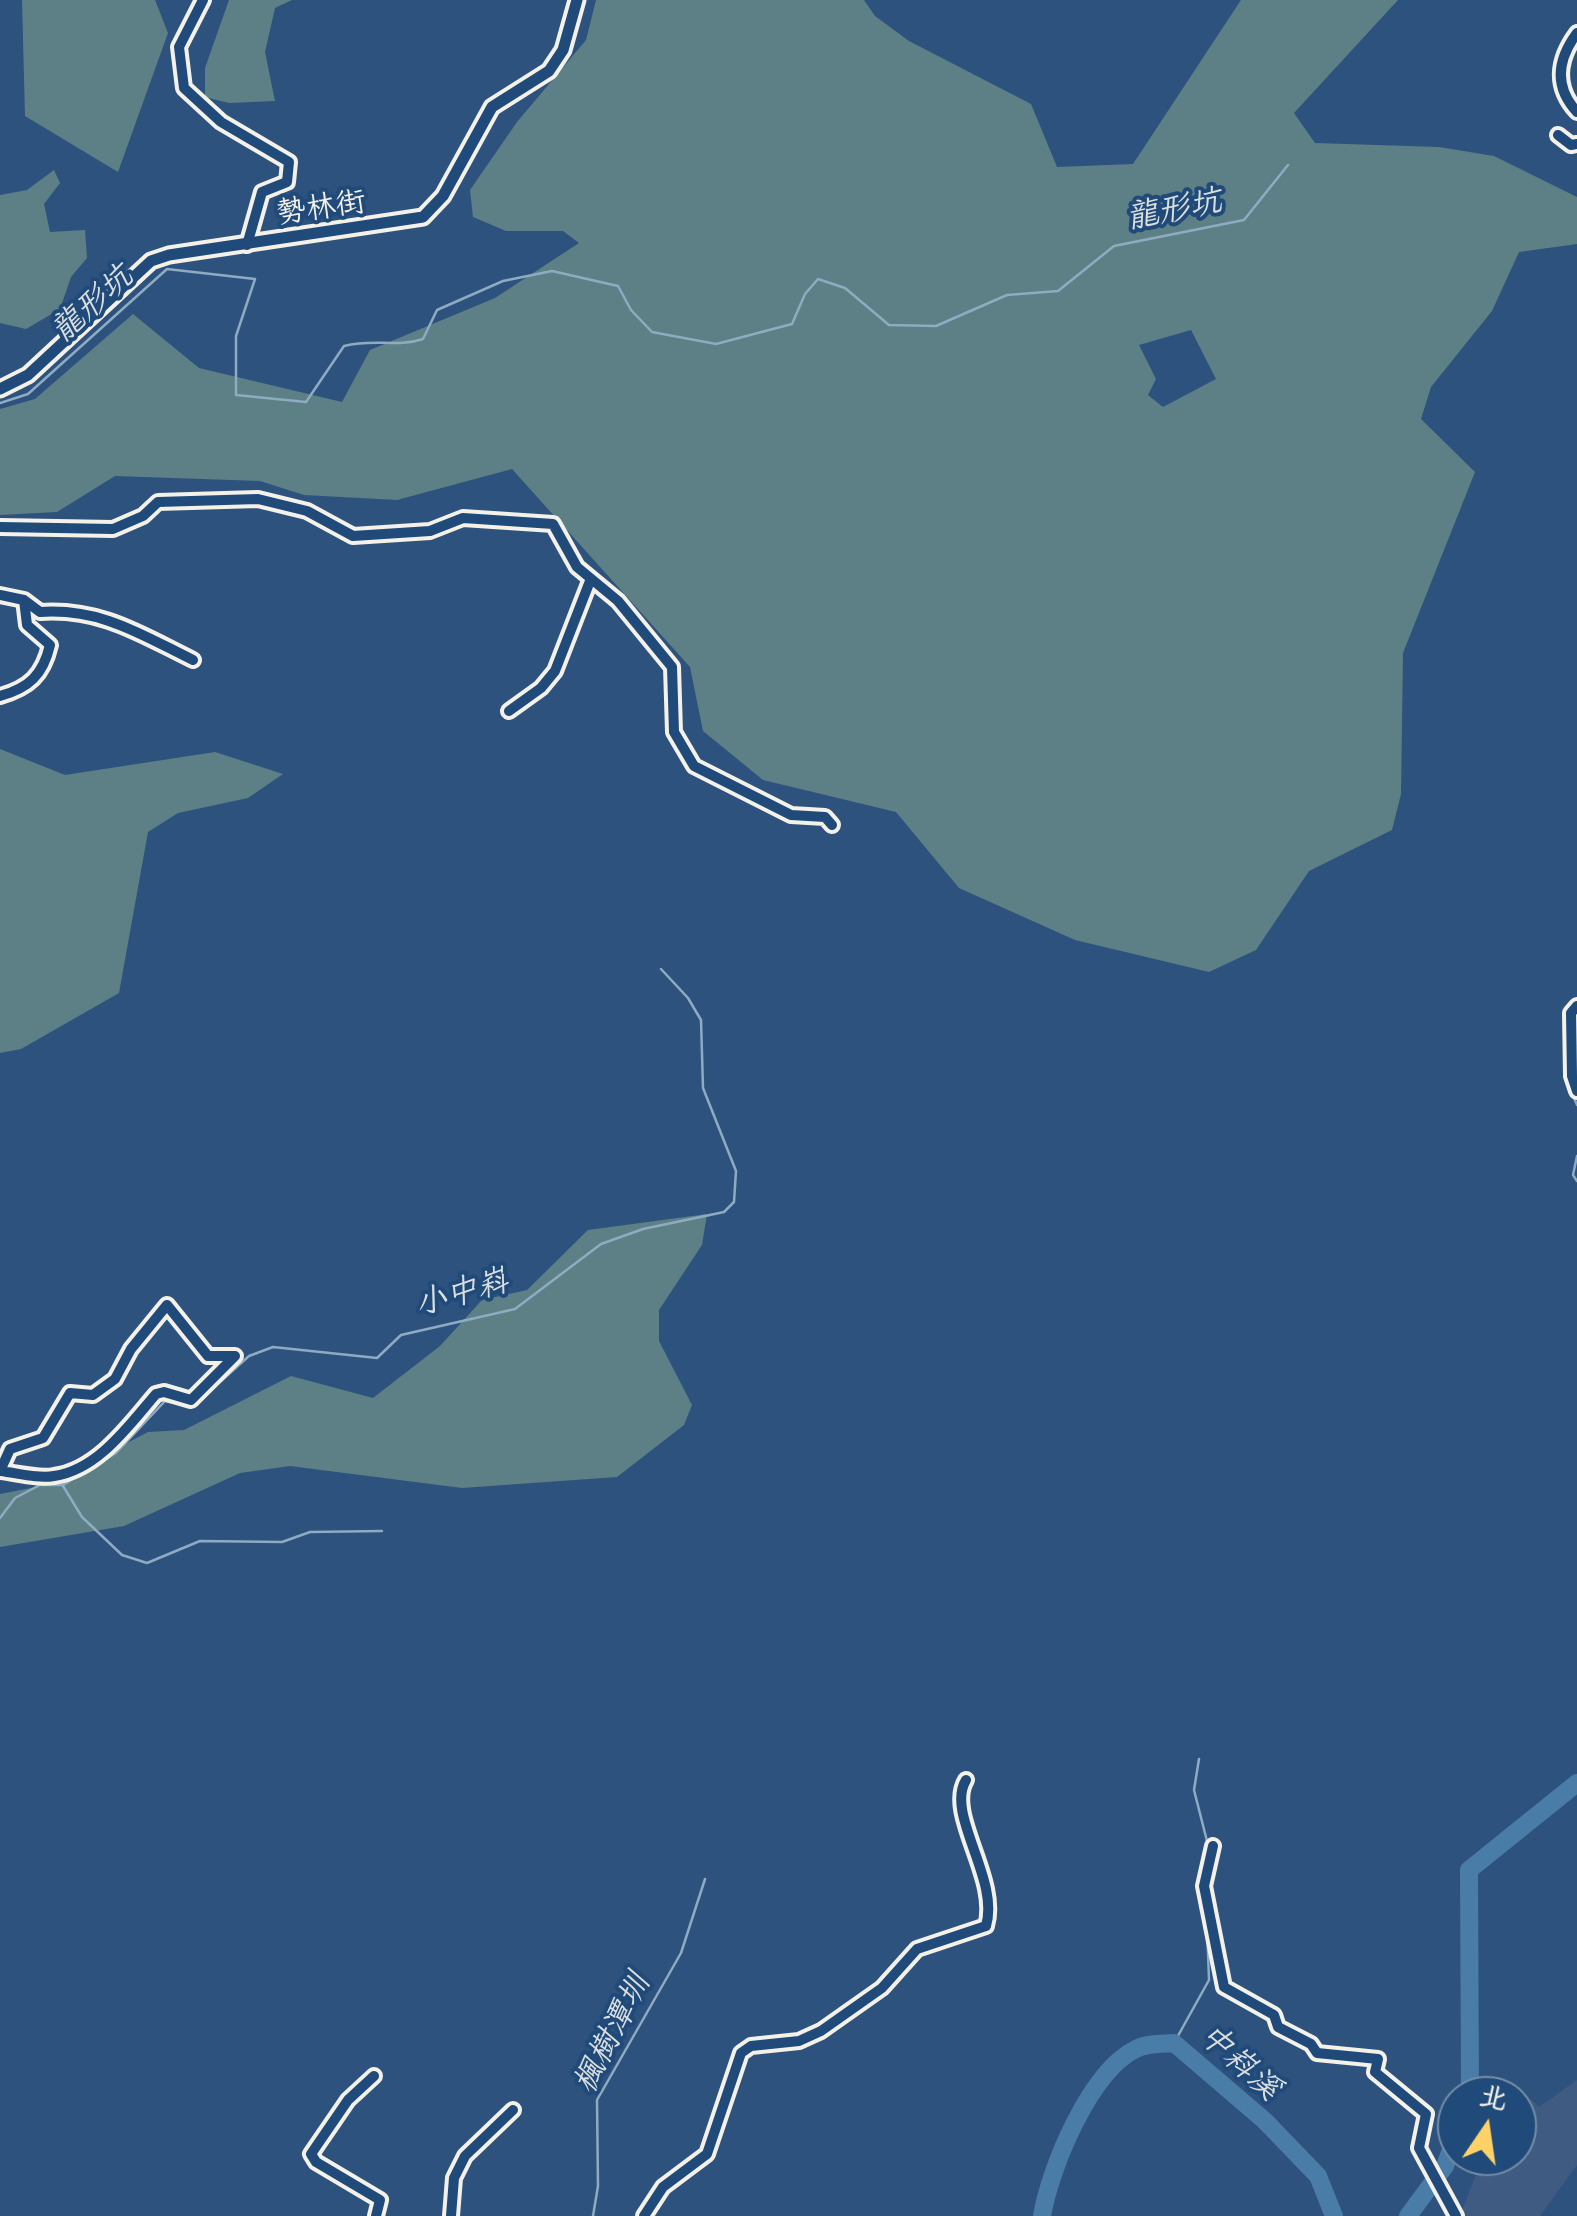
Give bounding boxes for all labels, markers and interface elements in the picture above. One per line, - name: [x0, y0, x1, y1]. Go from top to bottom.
- water label: 龍形坑: [1123, 183, 1225, 239]
- street label: 勢林街: [274, 185, 368, 233]
- water label: 龍形坑: [44, 259, 142, 351]
- water label: 小中嵙: [411, 1262, 513, 1326]
- water label: 楓樹潭圳: [567, 1968, 659, 2100]
- water label: 中嵙溪: [1190, 2017, 1288, 2109]
- north arrow: [1437, 2076, 1537, 2176]
- text: 北: [1476, 2079, 1511, 2117]

